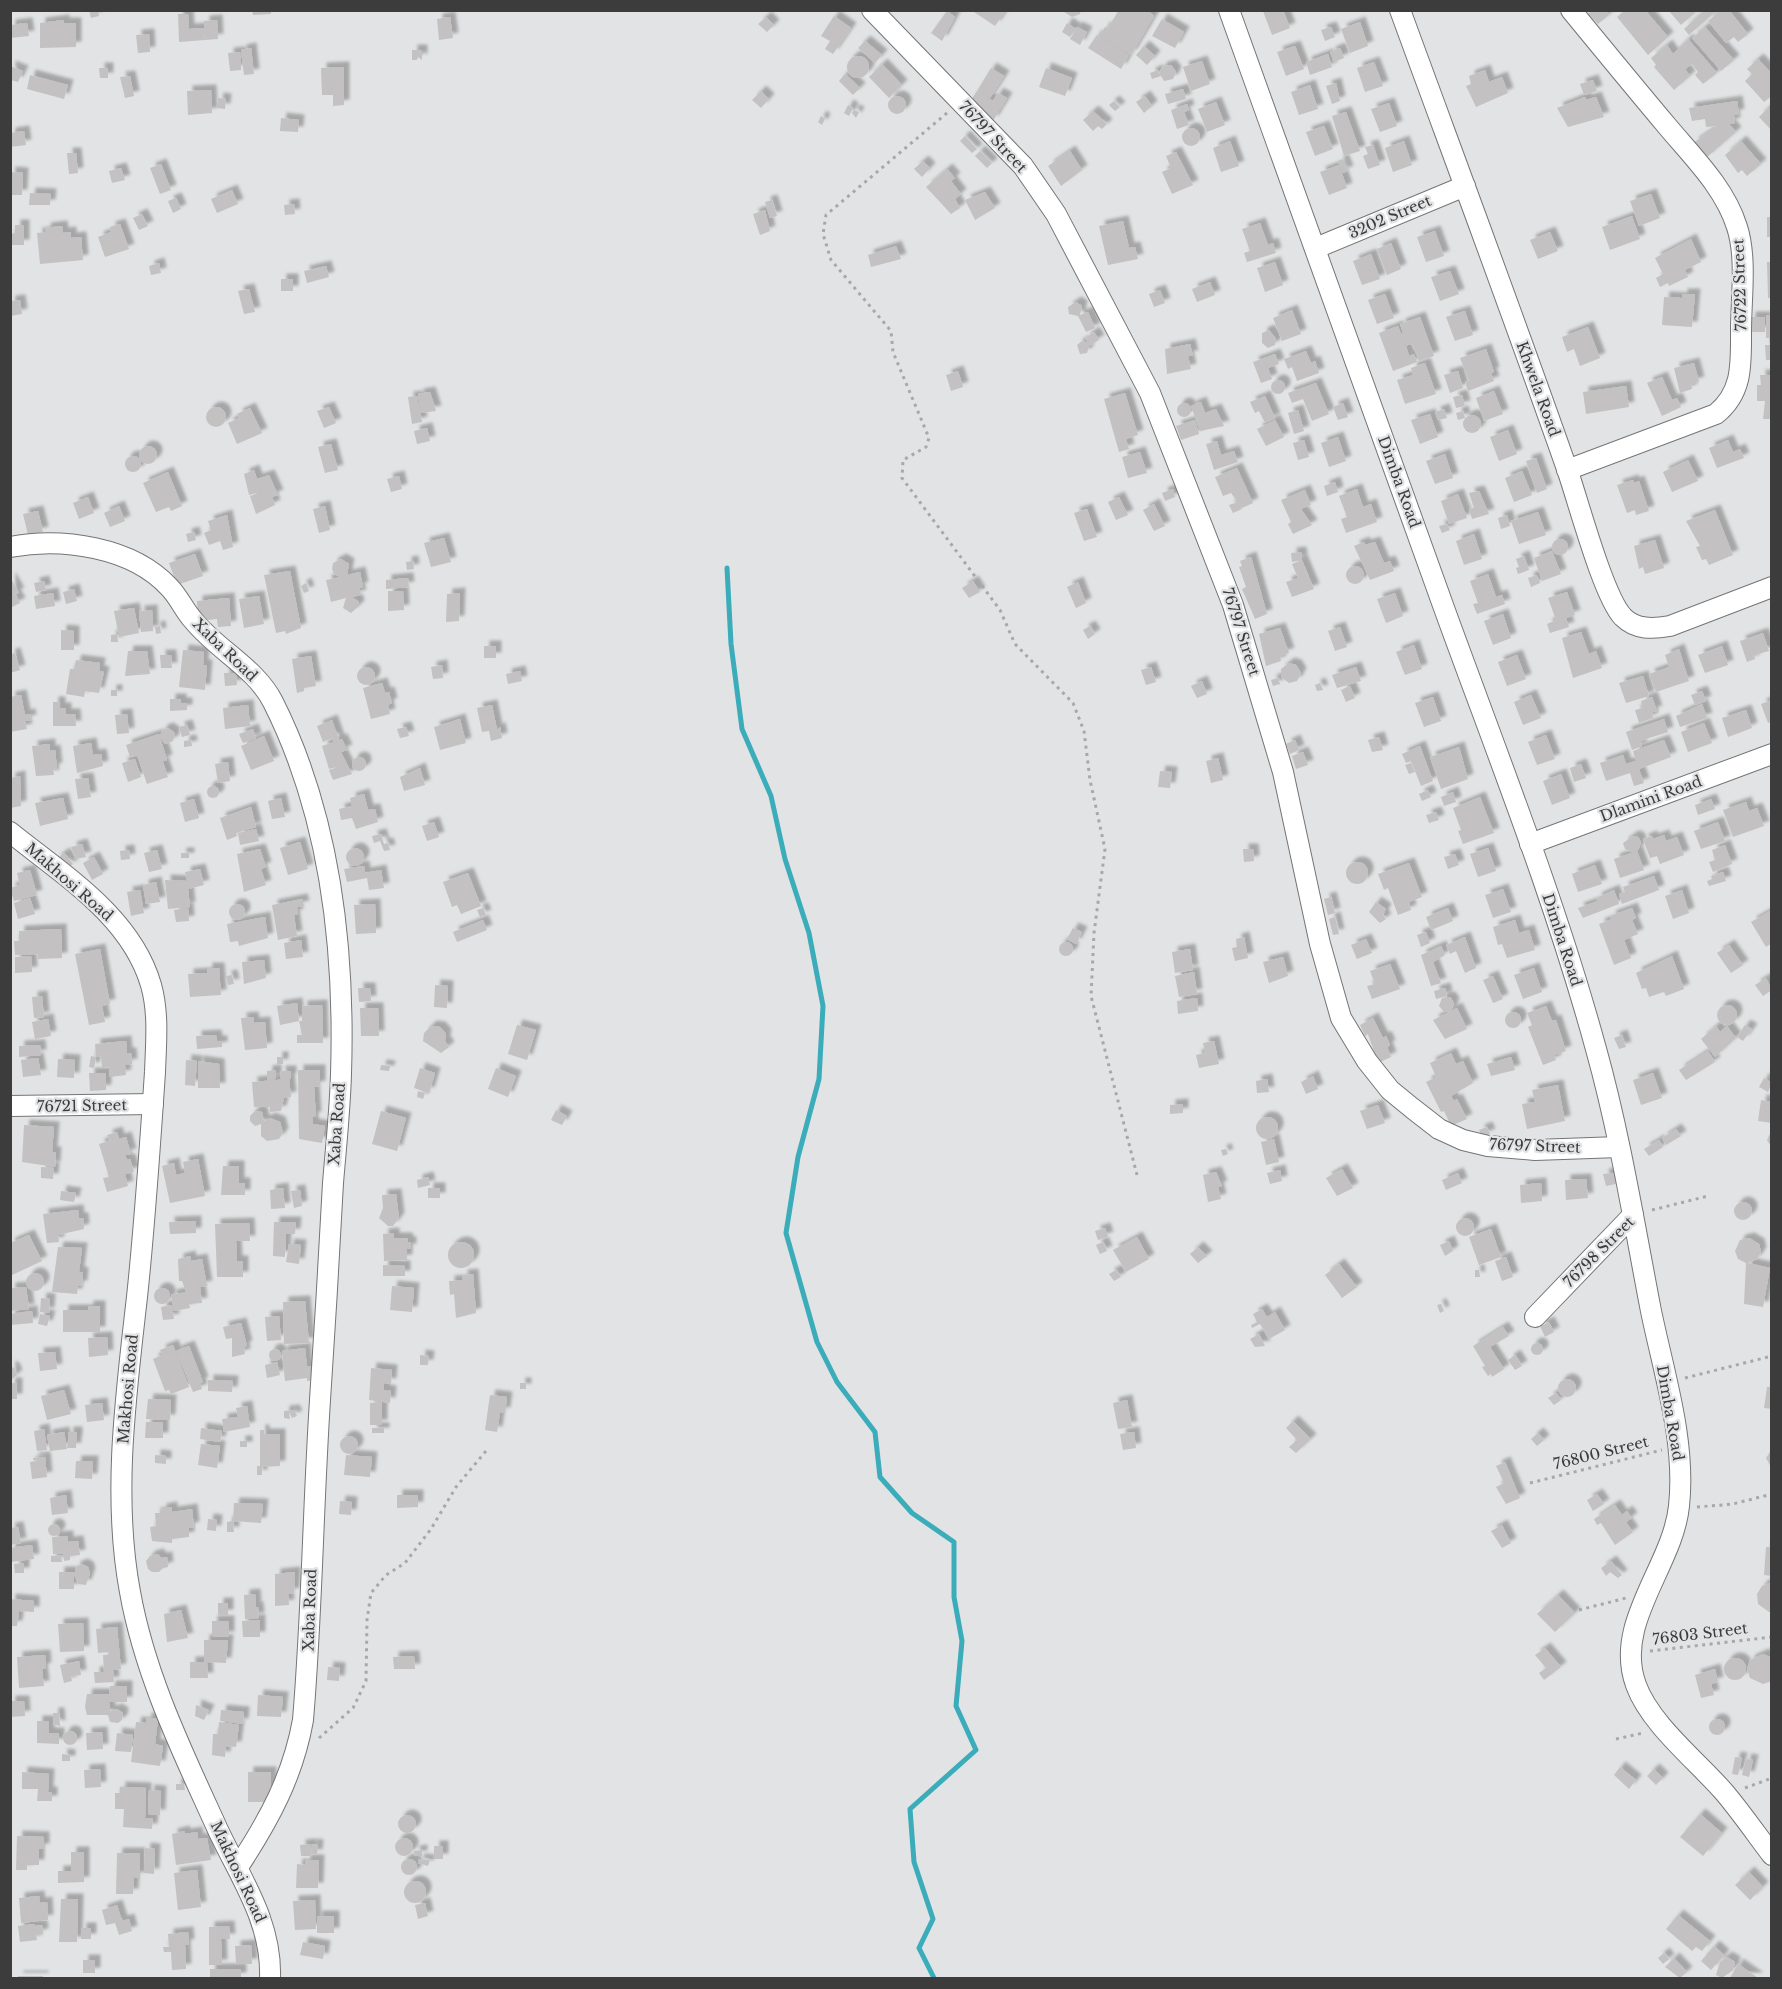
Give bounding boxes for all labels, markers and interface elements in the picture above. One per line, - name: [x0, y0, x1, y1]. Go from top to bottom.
- street label: 76797 Street: [955, 97, 1032, 177]
- street label: 3202 Street: [1346, 191, 1434, 242]
- street label: 76722 Street: [1728, 238, 1751, 332]
- street label: Khwela Road: [1512, 339, 1565, 439]
- street label: Dimba Road: [1374, 433, 1425, 530]
- street label: 76797 Street: [1218, 585, 1265, 679]
- street label: Xaba Road: [189, 614, 262, 685]
- street label: Dlamini Road: [1597, 771, 1704, 826]
- street label: Makhosi Road: [22, 838, 117, 925]
- street label: Dimba Road: [1539, 891, 1586, 989]
- street label: Xaba Road: [324, 1082, 349, 1166]
- street label: 76721 Street: [37, 1095, 128, 1116]
- street label: 76797 Street: [1489, 1134, 1581, 1157]
- street label: 76798 Street: [1559, 1212, 1638, 1291]
- street label: Makhosi Road: [113, 1333, 142, 1445]
- street label: Dimba Road: [1653, 1364, 1688, 1462]
- street label: 76800 Street: [1551, 1431, 1651, 1473]
- street label: Xaba Road: [299, 1568, 320, 1652]
- street label: 76803 Street: [1651, 1618, 1749, 1649]
- street label: Makhosi Road: [207, 1818, 270, 1926]

